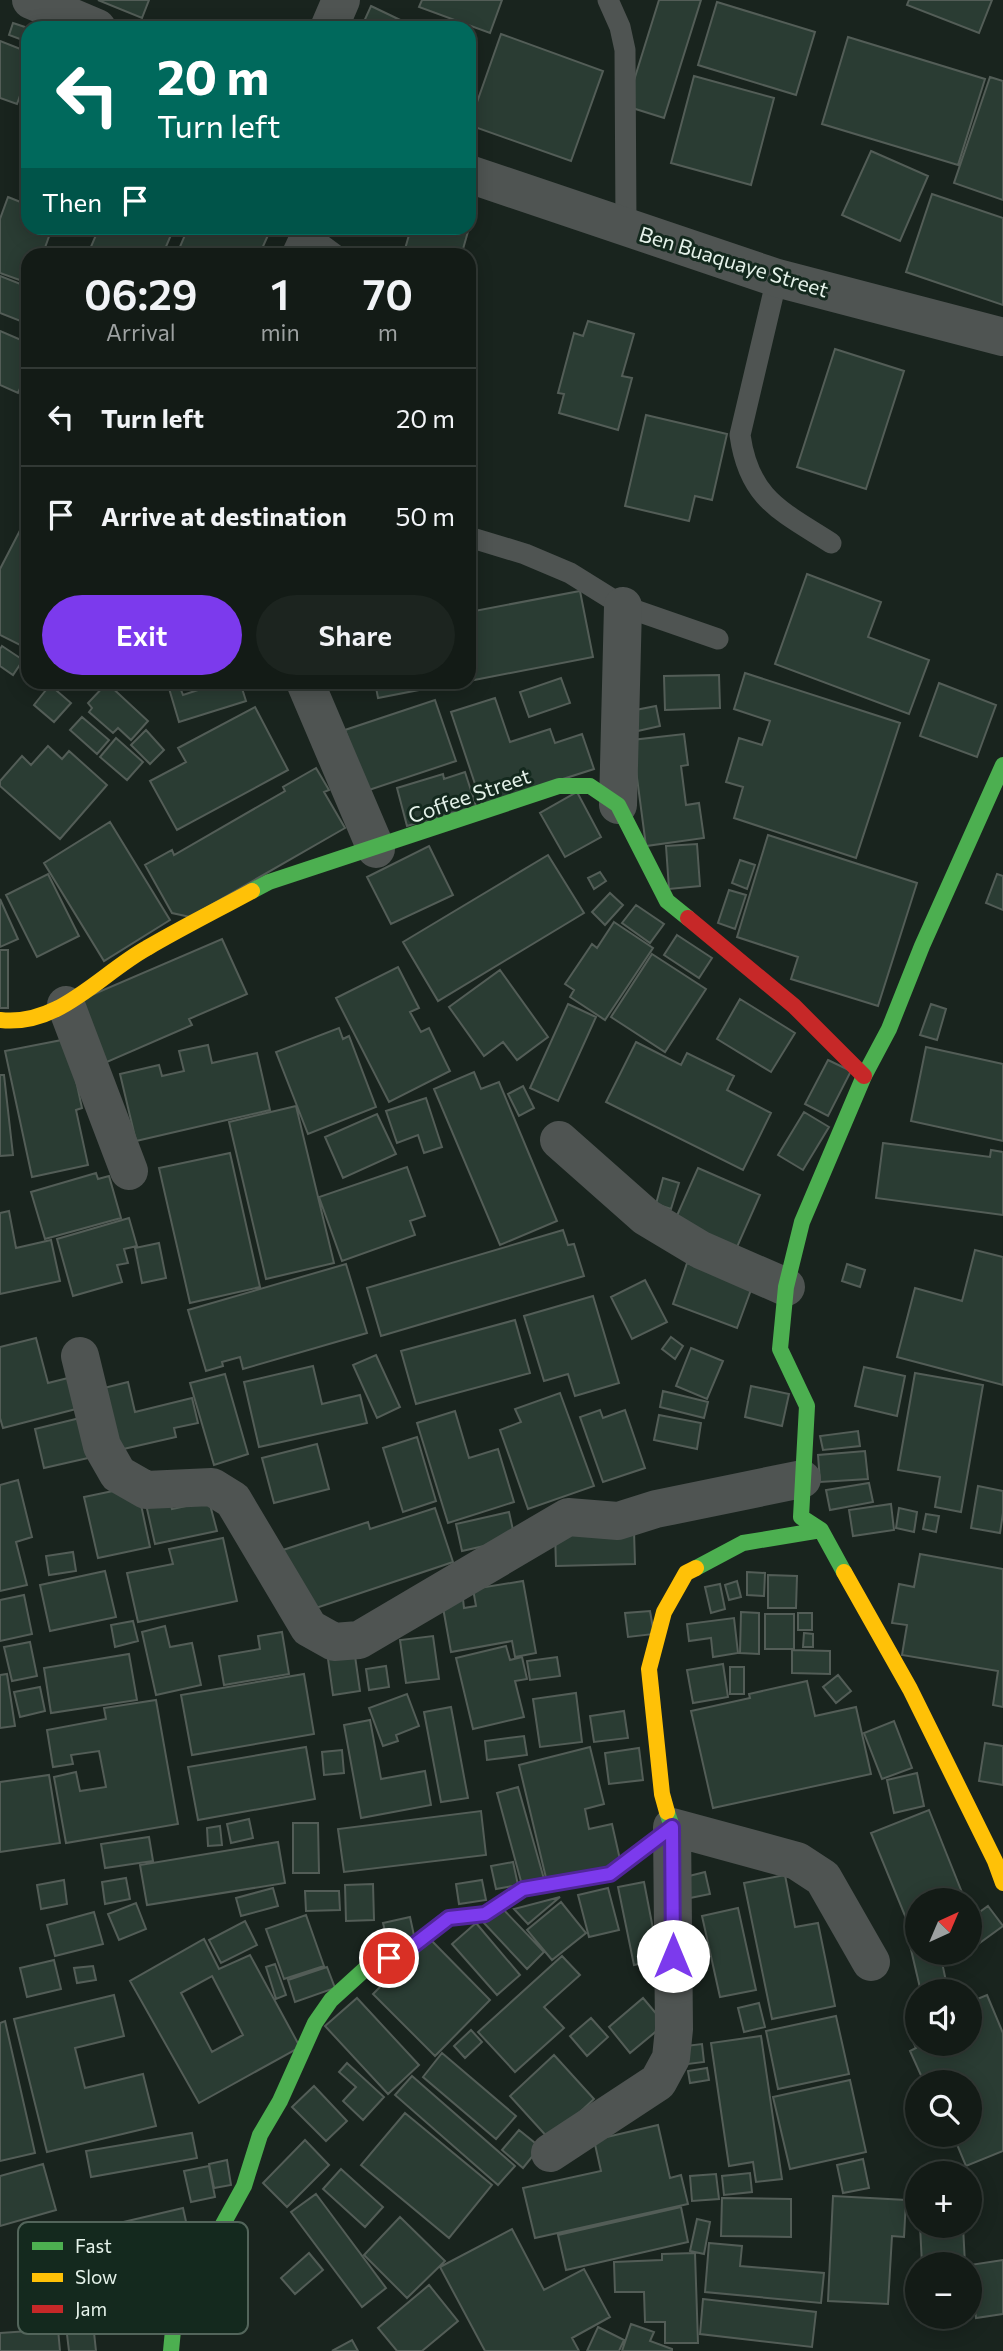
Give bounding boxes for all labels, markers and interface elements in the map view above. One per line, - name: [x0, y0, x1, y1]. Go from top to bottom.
- text: 20 m: [157, 45, 269, 105]
- icon: left: [42, 49, 133, 140]
- text: Turn left: [157, 105, 281, 145]
- icon: arrive: [116, 182, 154, 220]
- text: Then: [42, 186, 102, 217]
- street label: Ben Buaquaye Street: [636, 220, 832, 302]
- text: 06:29: [84, 267, 197, 319]
- text: 1: [271, 267, 289, 319]
- text: 70: [363, 267, 413, 319]
- text: Arrival: [106, 318, 176, 346]
- text: min: [260, 318, 300, 346]
- text: m: [378, 318, 398, 346]
- icon: left: [42, 398, 80, 436]
- text: Turn left: [101, 402, 204, 433]
- text: 20 m: [396, 402, 455, 433]
- icon: arrive: [42, 496, 80, 534]
- text: Arrive at destination: [101, 500, 347, 531]
- text: 50 m: [395, 500, 455, 531]
- button: Exit: [42, 595, 242, 675]
- button: Share: [256, 595, 455, 675]
- street label: Coffee Street: [404, 762, 534, 828]
- north arrow: [905, 1888, 982, 1965]
- map controls: [905, 1888, 982, 2329]
- position arrow: [636, 1919, 710, 1993]
- pin: [359, 1928, 419, 1988]
- icon: arrive: [370, 1939, 408, 1977]
- button: sound: [905, 1979, 982, 2056]
- button: search: [905, 2070, 982, 2147]
- button: +: [905, 2161, 982, 2238]
- legend: [18, 2222, 248, 2334]
- text: Fast: [75, 2234, 112, 2257]
- button: −: [905, 2252, 982, 2329]
- text: Slow: [75, 2265, 117, 2288]
- text: Jam: [75, 2297, 107, 2320]

